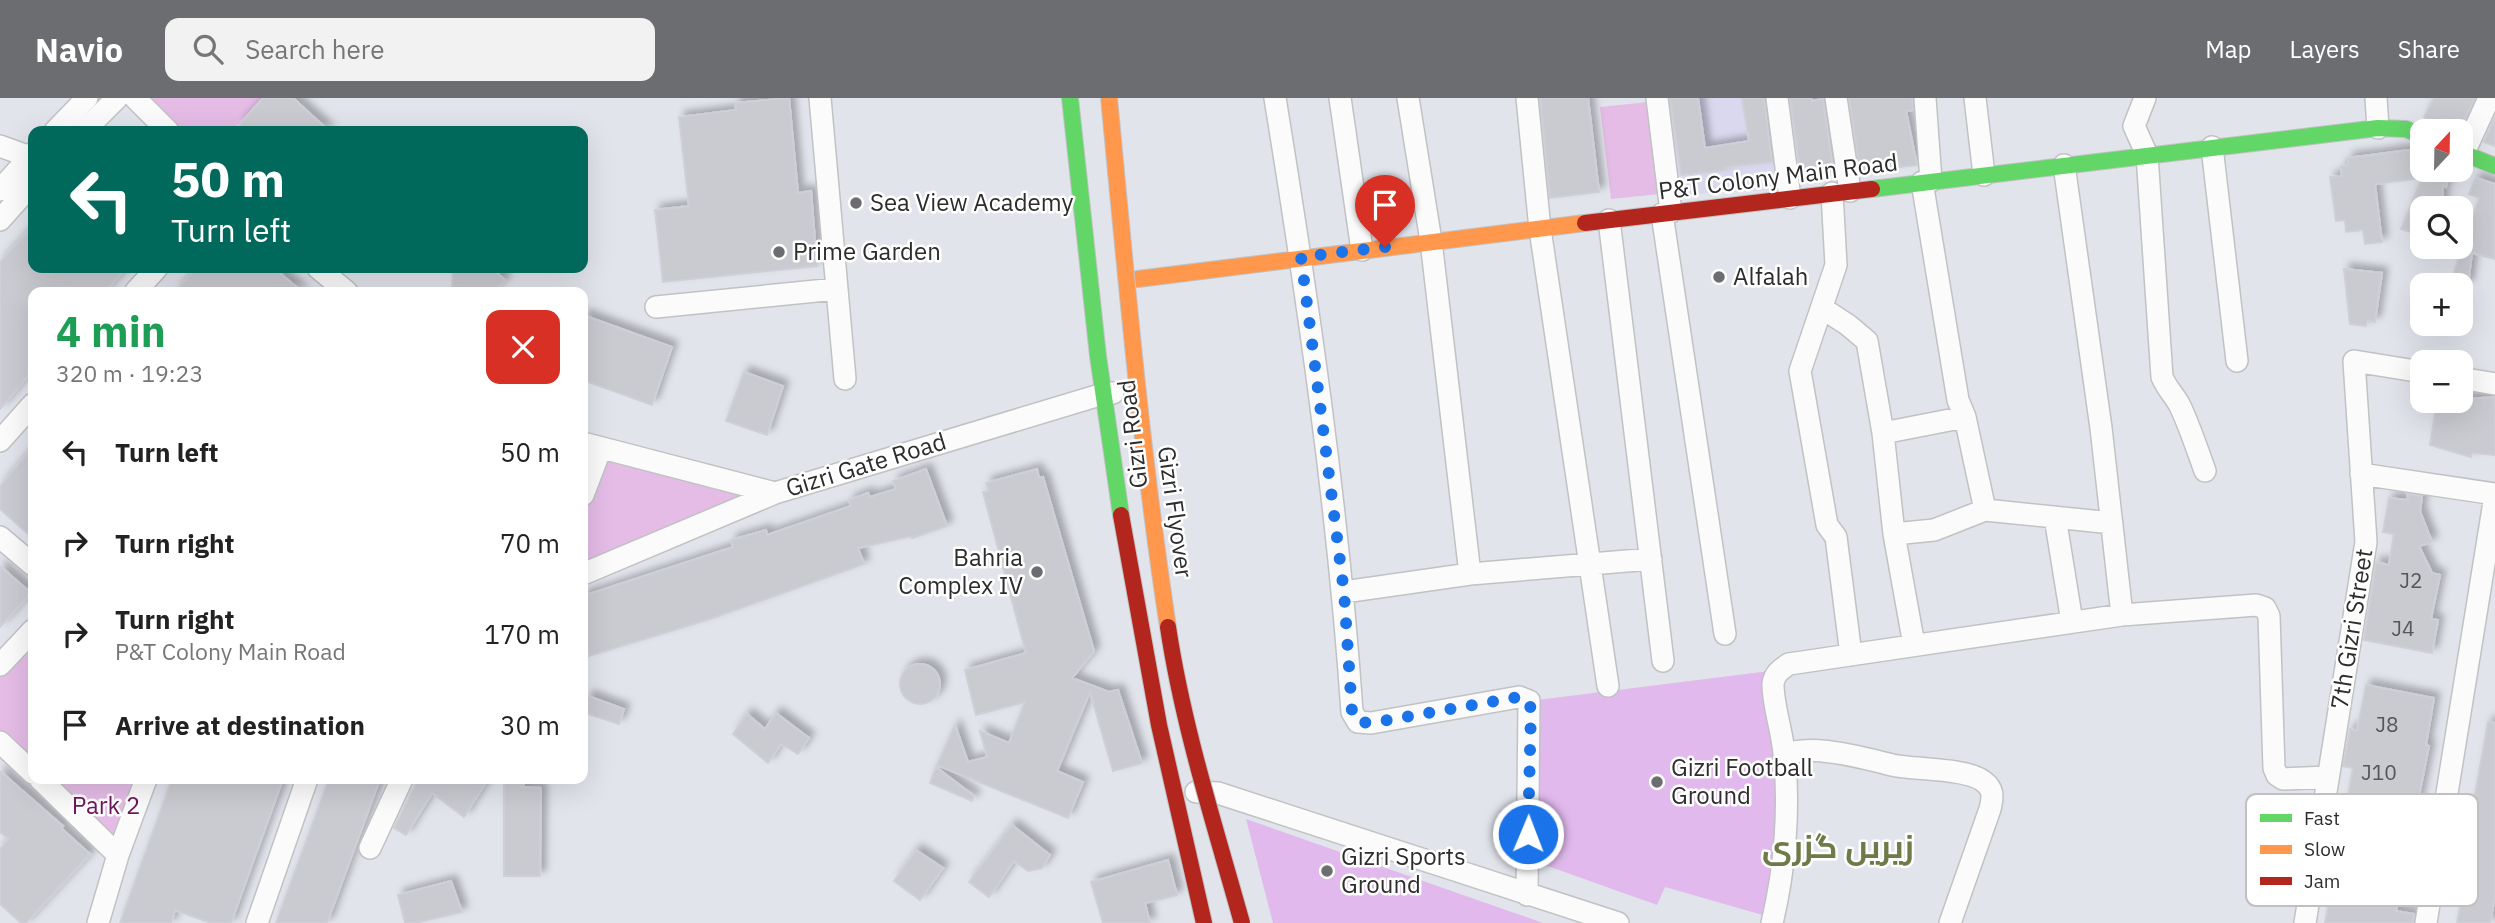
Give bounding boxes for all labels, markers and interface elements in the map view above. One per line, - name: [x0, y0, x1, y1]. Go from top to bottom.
- search box: [165, 18, 655, 81]
- text: Navio: [35, 28, 123, 71]
- icon: search: [189, 30, 227, 68]
- text: Search here: [245, 32, 385, 66]
- text: Map: [2205, 33, 2252, 65]
- text: Layers: [2290, 33, 2360, 65]
- text: Share: [2398, 33, 2460, 65]
- north arrow: [2410, 119, 2473, 182]
- map controls: [2410, 119, 2473, 413]
- street label: P&T Colony Main Road: [1656, 145, 1899, 207]
- text: 50 m: [171, 147, 285, 210]
- icon: left: [56, 154, 147, 245]
- pin: [1355, 175, 1415, 247]
- place label: Sea View Academy: [870, 186, 1073, 218]
- icon: arrive: [1366, 186, 1404, 224]
- marker: Sea View Academy: [848, 195, 864, 211]
- button: search: [2410, 196, 2473, 259]
- text: Turn left: [171, 209, 291, 251]
- place label: Prime Garden: [793, 235, 941, 267]
- marker: Prime Garden: [771, 244, 787, 260]
- place label: Alfalah: [1733, 260, 1808, 292]
- marker: Alfalah: [1711, 269, 1727, 285]
- button: +: [2410, 273, 2473, 336]
- text: 4 min: [56, 304, 166, 359]
- button: close: [486, 310, 560, 384]
- button: −: [2410, 350, 2473, 413]
- text: 320 m · 19:23: [56, 358, 203, 388]
- street label: Gizri Road: [1109, 378, 1155, 490]
- street label: Gizri Gate Road: [782, 424, 950, 504]
- icon: left: [56, 433, 94, 471]
- text: Turn left: [115, 435, 218, 469]
- text: 50 m: [500, 435, 560, 469]
- street label: Gizri Flyover: [1151, 444, 1201, 580]
- icon: right: [56, 524, 94, 562]
- text: Turn right: [115, 526, 234, 560]
- text: 70 m: [500, 526, 560, 560]
- place label: Bahria Complex IV: [898, 541, 1023, 601]
- street label: 7th Gizri Street: [2323, 546, 2380, 711]
- marker: Bahria Complex IV: [1029, 564, 1045, 580]
- house number: J2: [2399, 566, 2423, 594]
- text: Turn right: [115, 602, 234, 636]
- house number: J4: [2391, 614, 2415, 642]
- icon: right: [56, 615, 94, 653]
- text: 170 m: [484, 617, 560, 651]
- text: P&T Colony Main Road: [115, 636, 346, 666]
- icon: arrive: [56, 706, 94, 744]
- text: Arrive at destination: [115, 708, 365, 742]
- text: 30 m: [500, 708, 560, 742]
- house number: J8: [2375, 710, 2399, 738]
- place label: Gizri Football Ground: [1671, 751, 1813, 811]
- house number: J10: [2361, 758, 2397, 786]
- marker: Gizri Football Ground: [1649, 774, 1665, 790]
- park label: Park 2: [72, 789, 140, 821]
- legend: [2246, 794, 2478, 906]
- position arrow: [1491, 797, 1565, 871]
- text: Fast: [2304, 806, 2340, 830]
- district label: زیریں گزری: [1762, 825, 1914, 867]
- text: Slow: [2304, 837, 2345, 861]
- place label: Gizri Sports Ground: [1341, 840, 1466, 900]
- marker: Gizri Sports Ground: [1319, 863, 1335, 879]
- text: Jam: [2304, 869, 2340, 893]

